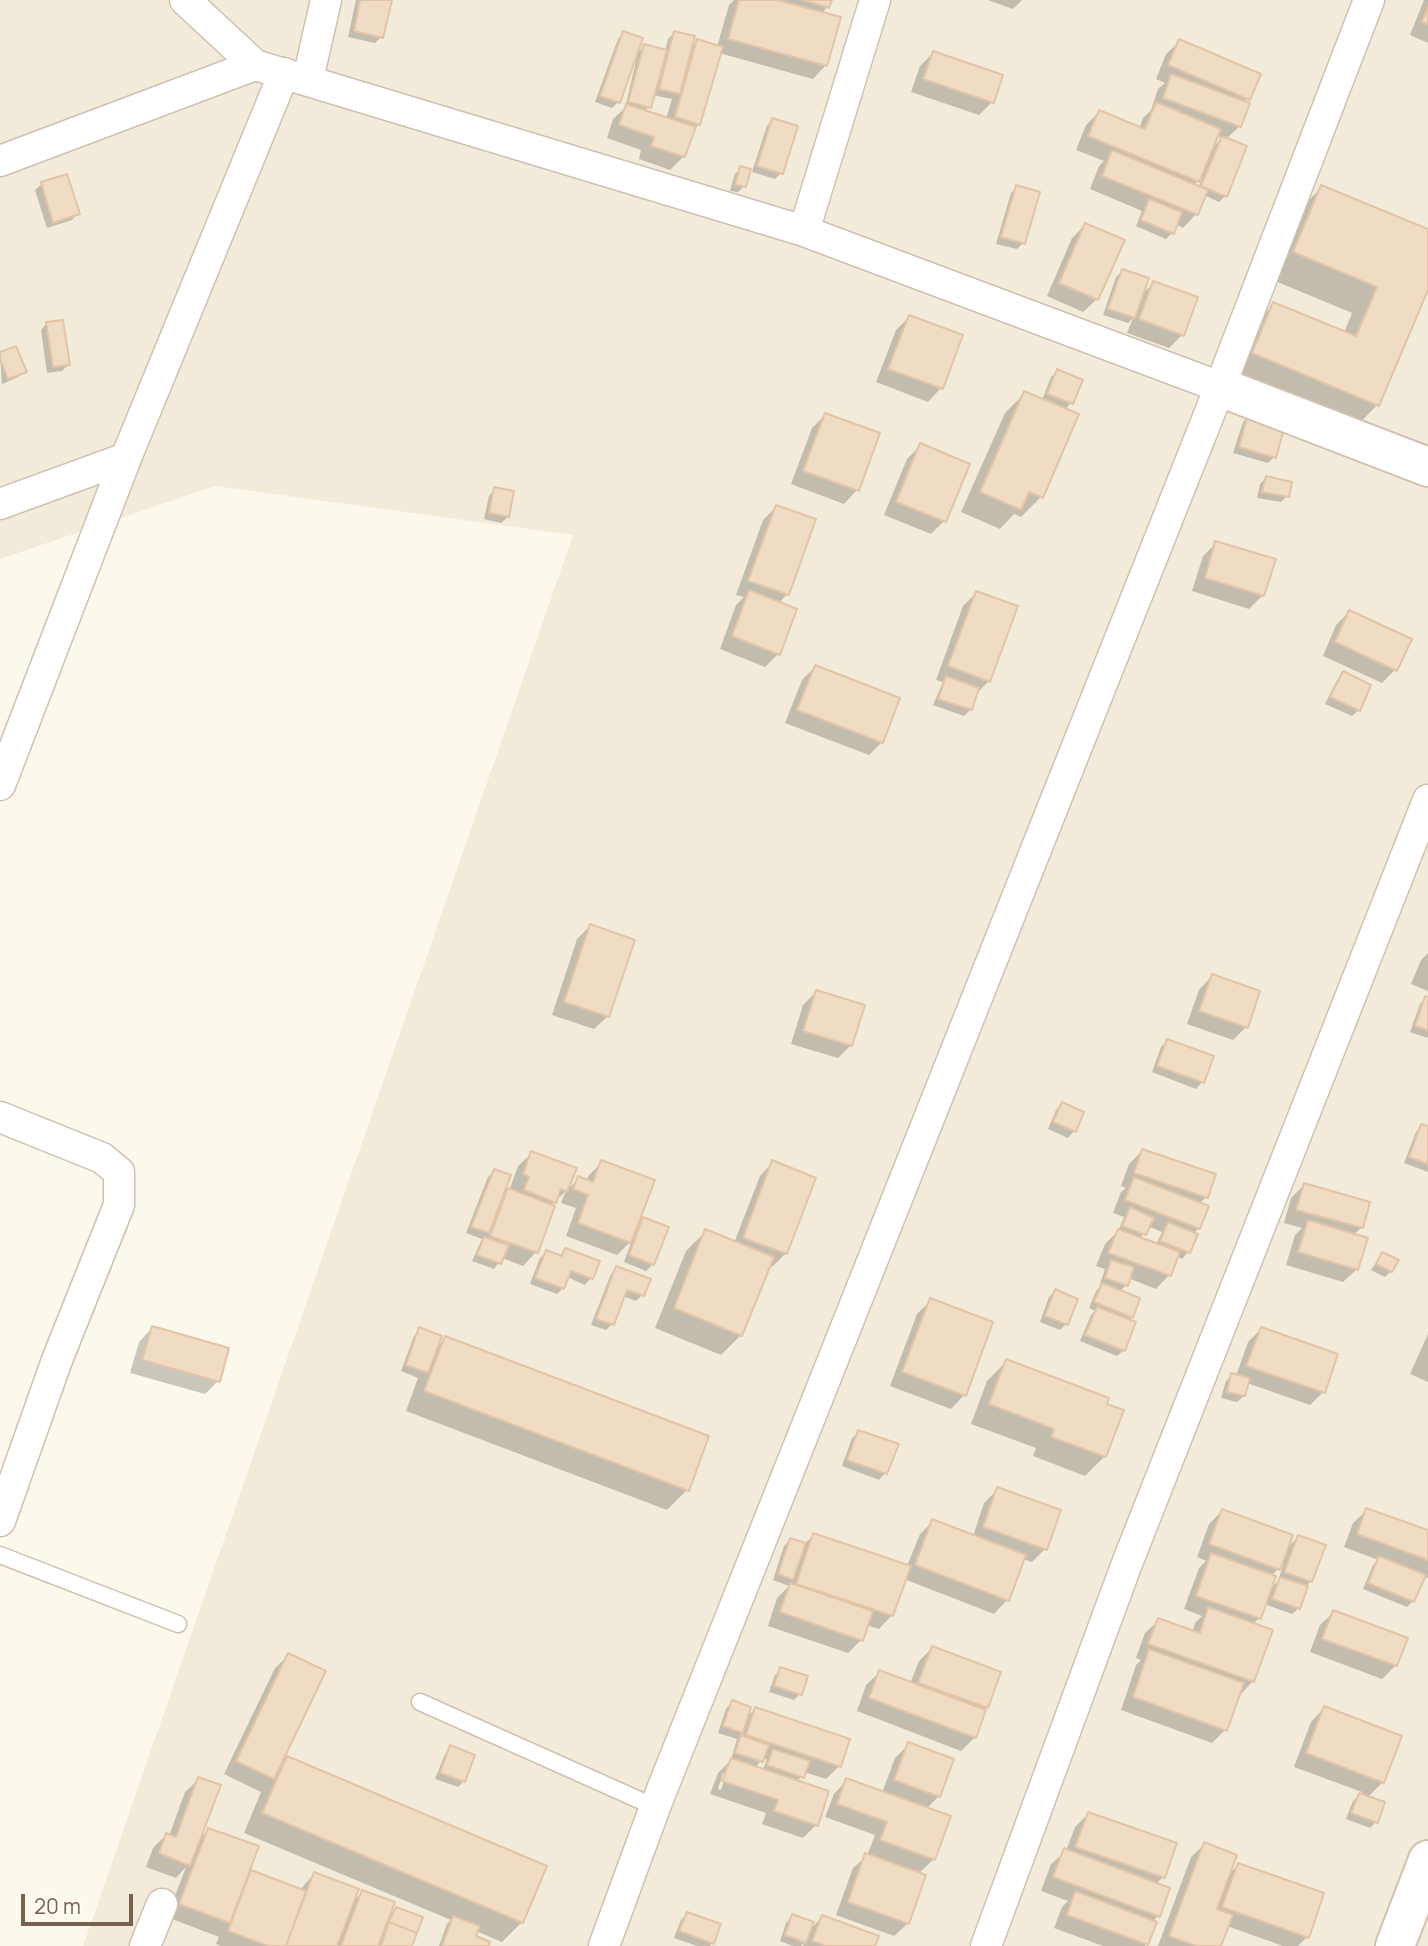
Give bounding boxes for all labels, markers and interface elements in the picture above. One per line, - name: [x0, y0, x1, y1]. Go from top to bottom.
- scale bar: [24, 1880, 136, 1924]
- text: 20 m: [34, 1892, 81, 1920]

